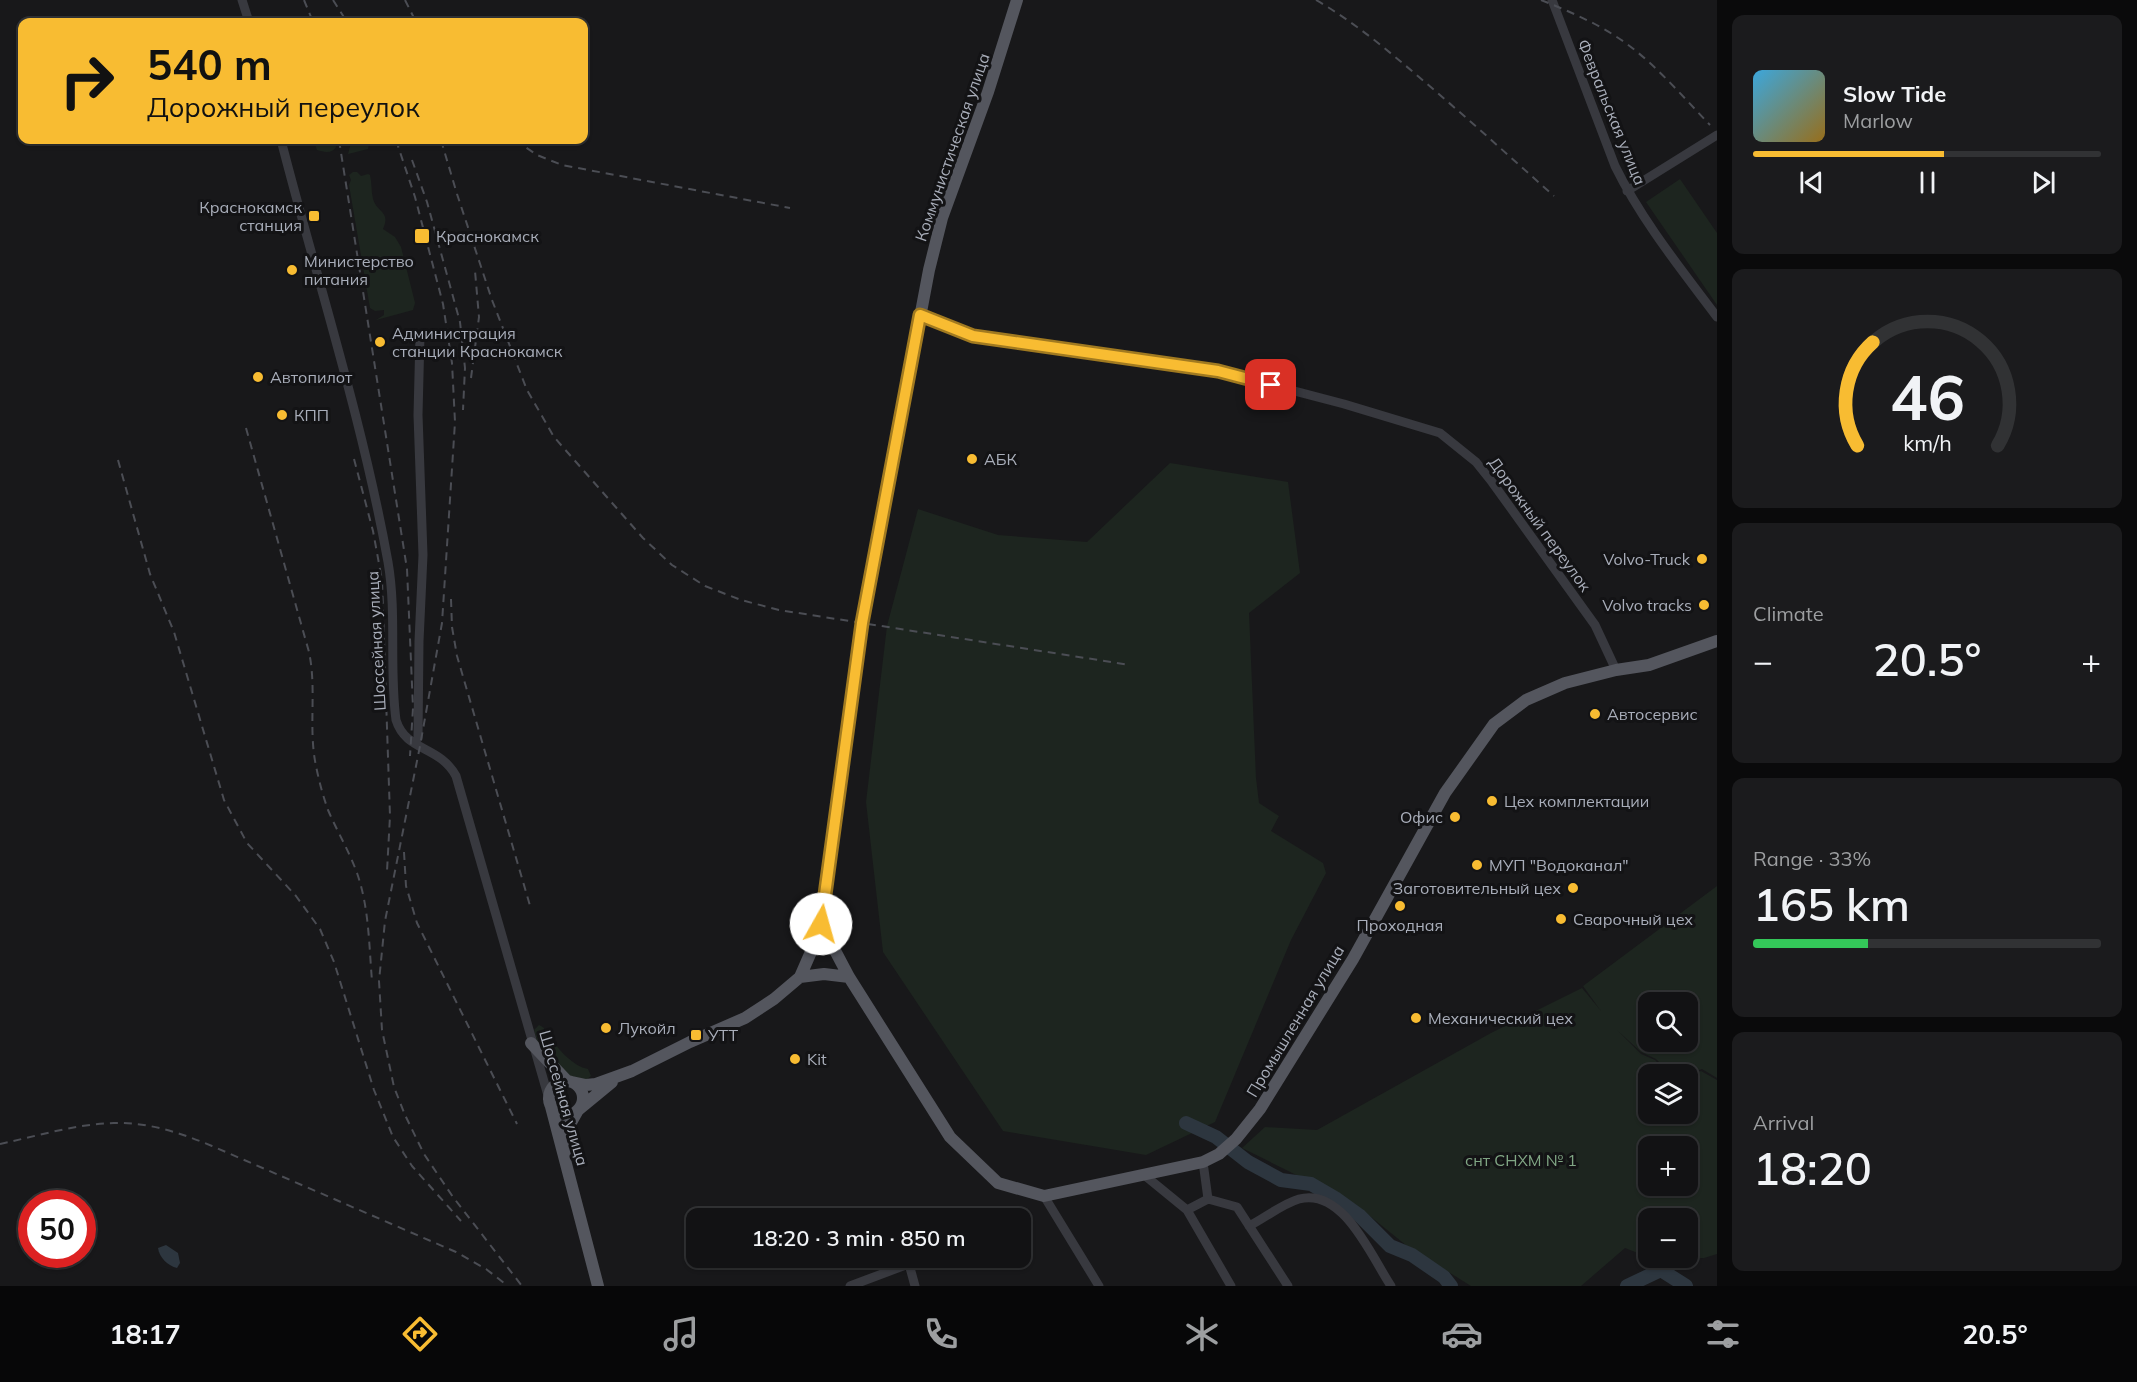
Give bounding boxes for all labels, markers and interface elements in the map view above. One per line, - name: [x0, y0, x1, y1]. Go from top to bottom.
- street label: Февральская улица: [1574, 36, 1650, 188]
- text: 540 m: [147, 38, 272, 91]
- icon: right: [48, 42, 126, 120]
- street label: Коммунистическая улица: [910, 50, 994, 244]
- text: Slow Tide: [1843, 80, 1946, 108]
- text: Дорожный переулок: [147, 90, 420, 124]
- text: Marlow: [1843, 108, 1913, 133]
- icon: previous: [1795, 166, 1828, 199]
- icon: pause: [1911, 166, 1944, 199]
- icon: next: [2027, 166, 2060, 199]
- place label: Краснокамск станция: [199, 197, 302, 235]
- marker: Краснокамск станция: [307, 209, 321, 223]
- place label: Краснокамск: [436, 226, 539, 246]
- marker: Краснокамск: [413, 227, 431, 245]
- place label: Министерство питания: [304, 251, 414, 289]
- marker: Министерство питания: [285, 263, 299, 277]
- place label: Администрация станции Краснокамск: [392, 323, 563, 361]
- marker: Администрация станции Краснокамск: [373, 335, 387, 349]
- text: 46: [1890, 357, 1964, 436]
- pin: [1245, 359, 1296, 410]
- place label: Автопилот: [270, 367, 353, 387]
- icon: arrive: [1254, 368, 1287, 401]
- marker: Автопилот: [251, 370, 265, 384]
- place label: КПП: [294, 405, 329, 425]
- marker: КПП: [275, 408, 289, 422]
- text: km/h: [1903, 429, 1951, 456]
- place label: АБК: [984, 449, 1018, 469]
- marker: АБК: [965, 452, 979, 466]
- street label: Дорожный переулок: [1484, 453, 1596, 596]
- place label: Volvo-Truck: [1603, 549, 1691, 569]
- marker: Volvo-Truck: [1695, 552, 1709, 566]
- street label: Шоссейная улица: [362, 571, 390, 711]
- place label: Volvo tracks: [1602, 595, 1692, 615]
- marker: Volvo tracks: [1697, 598, 1711, 612]
- text: Climate: [1753, 601, 1824, 626]
- text: 20.5°: [1873, 631, 1981, 687]
- text: −: [1753, 640, 1773, 681]
- text: +: [2081, 640, 2101, 681]
- place label: Автосервис: [1607, 704, 1698, 724]
- marker: Автосервис: [1588, 707, 1602, 721]
- place label: Цех комплектации: [1504, 791, 1649, 811]
- marker: Цех комплектации: [1485, 794, 1499, 808]
- place label: Офис: [1400, 807, 1443, 827]
- marker: Офис: [1448, 810, 1462, 824]
- text: Range · 33%: [1753, 846, 1871, 871]
- place label: МУП "Водоканал": [1489, 855, 1629, 875]
- marker: МУП "Водоканал": [1470, 858, 1484, 872]
- text: 165 km: [1753, 876, 1910, 932]
- place label: Заготовительный цех: [1393, 878, 1561, 898]
- marker: Заготовительный цех: [1566, 881, 1580, 895]
- position arrow: [789, 892, 853, 956]
- marker: Проходная: [1393, 899, 1407, 913]
- place label: Сварочный цех: [1573, 909, 1693, 929]
- marker: Сварочный цех: [1554, 912, 1568, 926]
- place label: Проходная: [1357, 915, 1443, 935]
- street label: Промышленная улица: [1242, 941, 1348, 1101]
- map controls: [1638, 992, 1698, 1268]
- button: search: [1638, 992, 1698, 1052]
- place label: Механический цех: [1428, 1008, 1573, 1028]
- marker: Механический цех: [1409, 1011, 1423, 1025]
- place label: Лукойл: [618, 1018, 676, 1038]
- marker: Лукойл: [599, 1021, 613, 1035]
- place label: УТТ: [707, 1025, 738, 1045]
- street label: Шоссейная улица: [535, 1028, 593, 1168]
- marker: УТТ: [689, 1028, 703, 1042]
- place label: Kit: [807, 1049, 827, 1069]
- marker: Kit: [788, 1052, 802, 1066]
- button: layers: [1638, 1064, 1698, 1124]
- text: Arrival: [1753, 1110, 1814, 1135]
- button: +: [1638, 1136, 1698, 1196]
- text: 18:20: [1753, 1140, 1872, 1196]
- park label: снт СНХМ № 1: [1465, 1150, 1577, 1170]
- speed limit sign: 50: [18, 1190, 96, 1268]
- button: −: [1638, 1208, 1698, 1268]
- text: 18:20 · 3 min · 850 m: [751, 1224, 966, 1252]
- icon: directions: [399, 1313, 441, 1355]
- icon: music: [660, 1313, 702, 1355]
- icon: phone: [920, 1313, 962, 1355]
- icon: climate: [1181, 1313, 1223, 1355]
- icon: car: [1441, 1313, 1483, 1355]
- icon: filters: [1702, 1313, 1744, 1355]
- text: 18:17: [109, 1317, 181, 1351]
- text: 20.5°: [1962, 1317, 2028, 1351]

